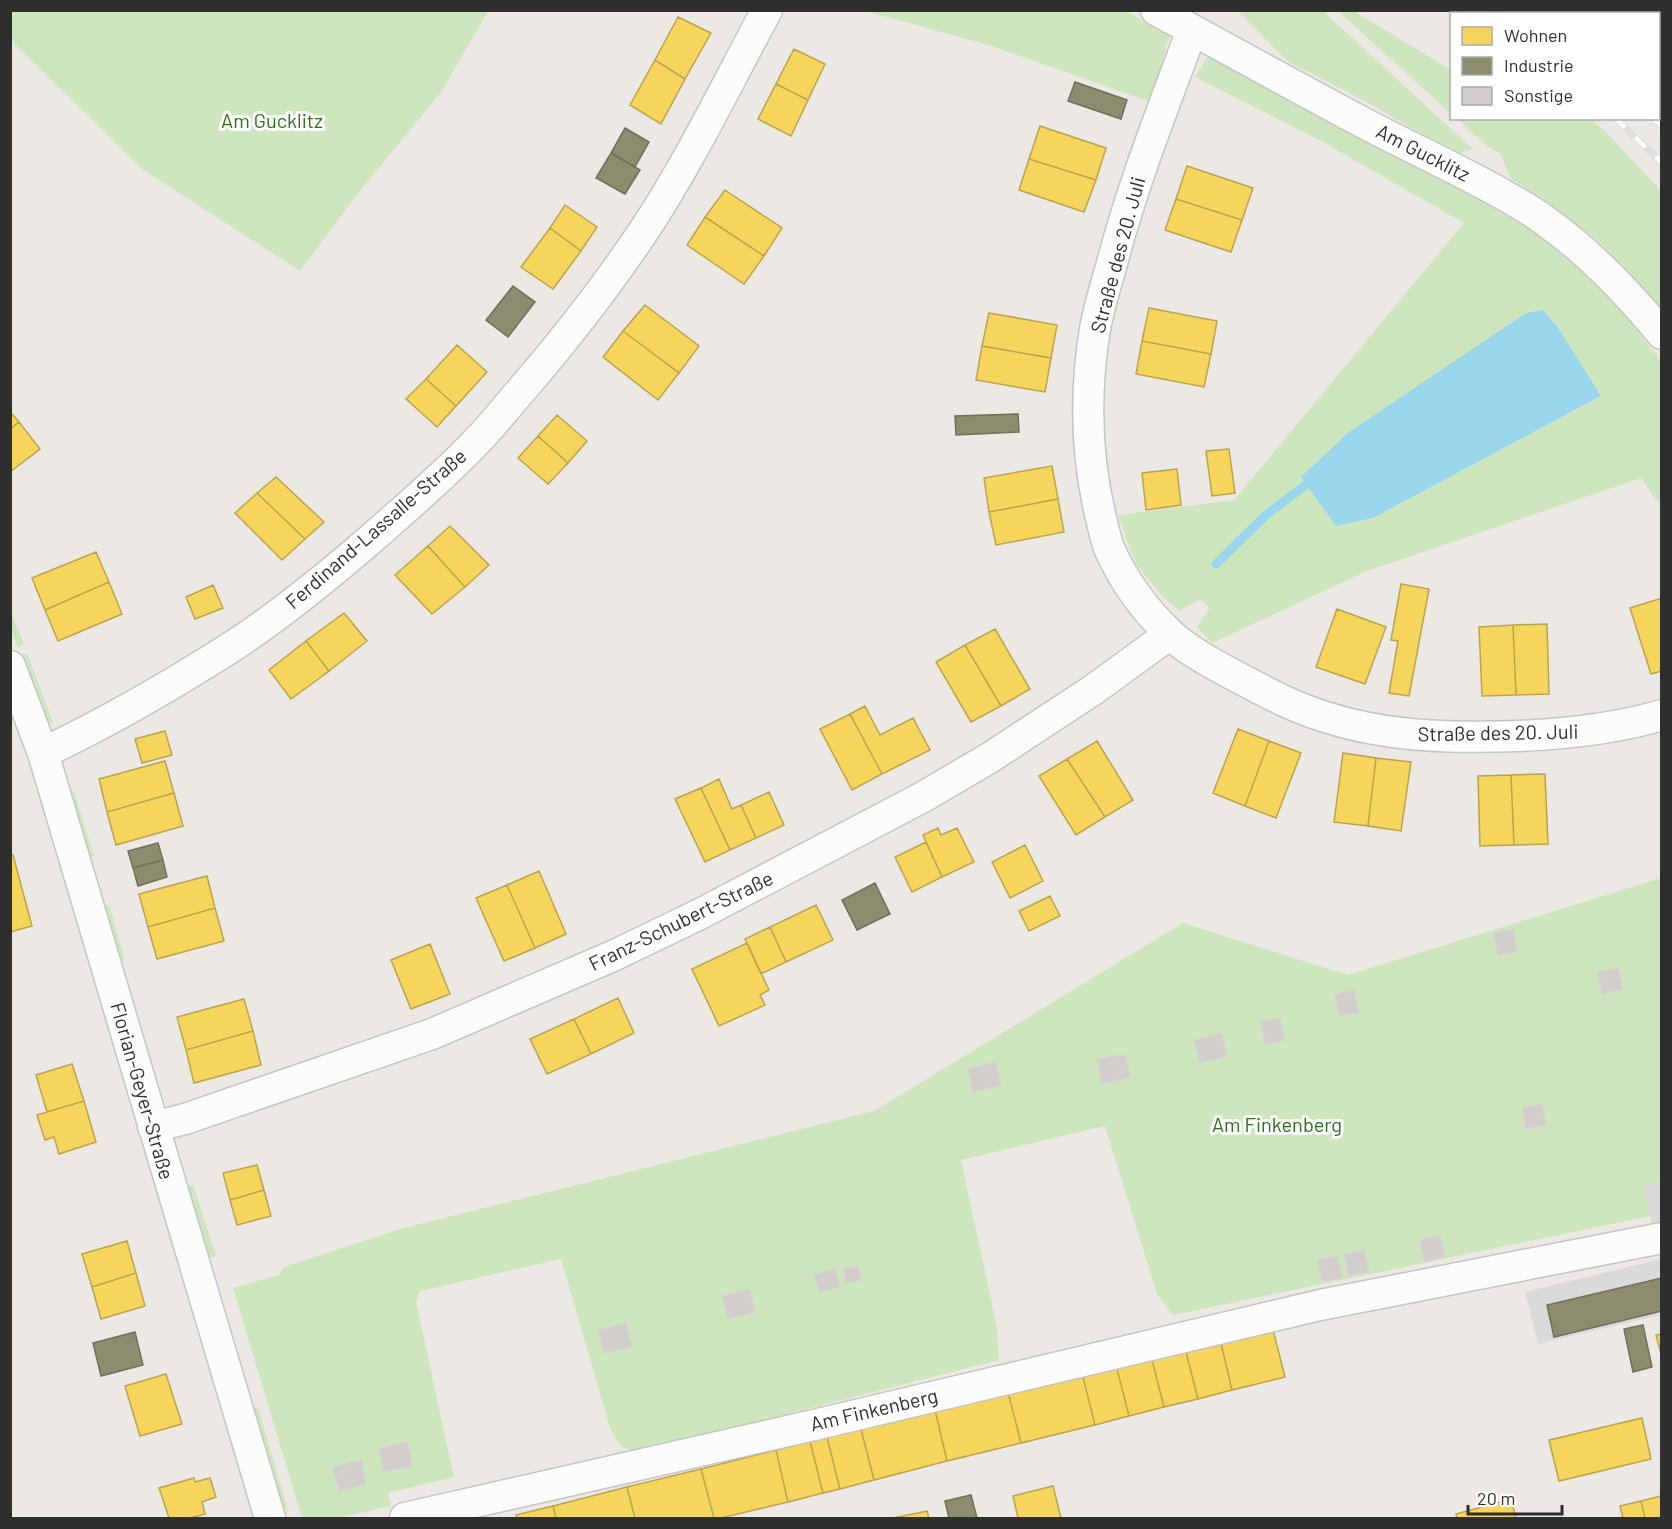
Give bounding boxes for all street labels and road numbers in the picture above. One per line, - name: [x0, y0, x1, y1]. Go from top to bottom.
- street label: Am Gucklitz: [1373, 118, 1474, 186]
- street label: Straße des 20. Juli: [1085, 174, 1149, 335]
- street label: Ferdinand-Lassalle-Straße: [280, 443, 471, 613]
- street label: Straße des 20. Juli: [1417, 719, 1579, 745]
- street label: Franz-Schubert-Straße: [585, 865, 777, 975]
- street label: Florian-Geyer-Straße: [106, 999, 180, 1182]
- street label: Am Finkenberg: [808, 1383, 940, 1435]

